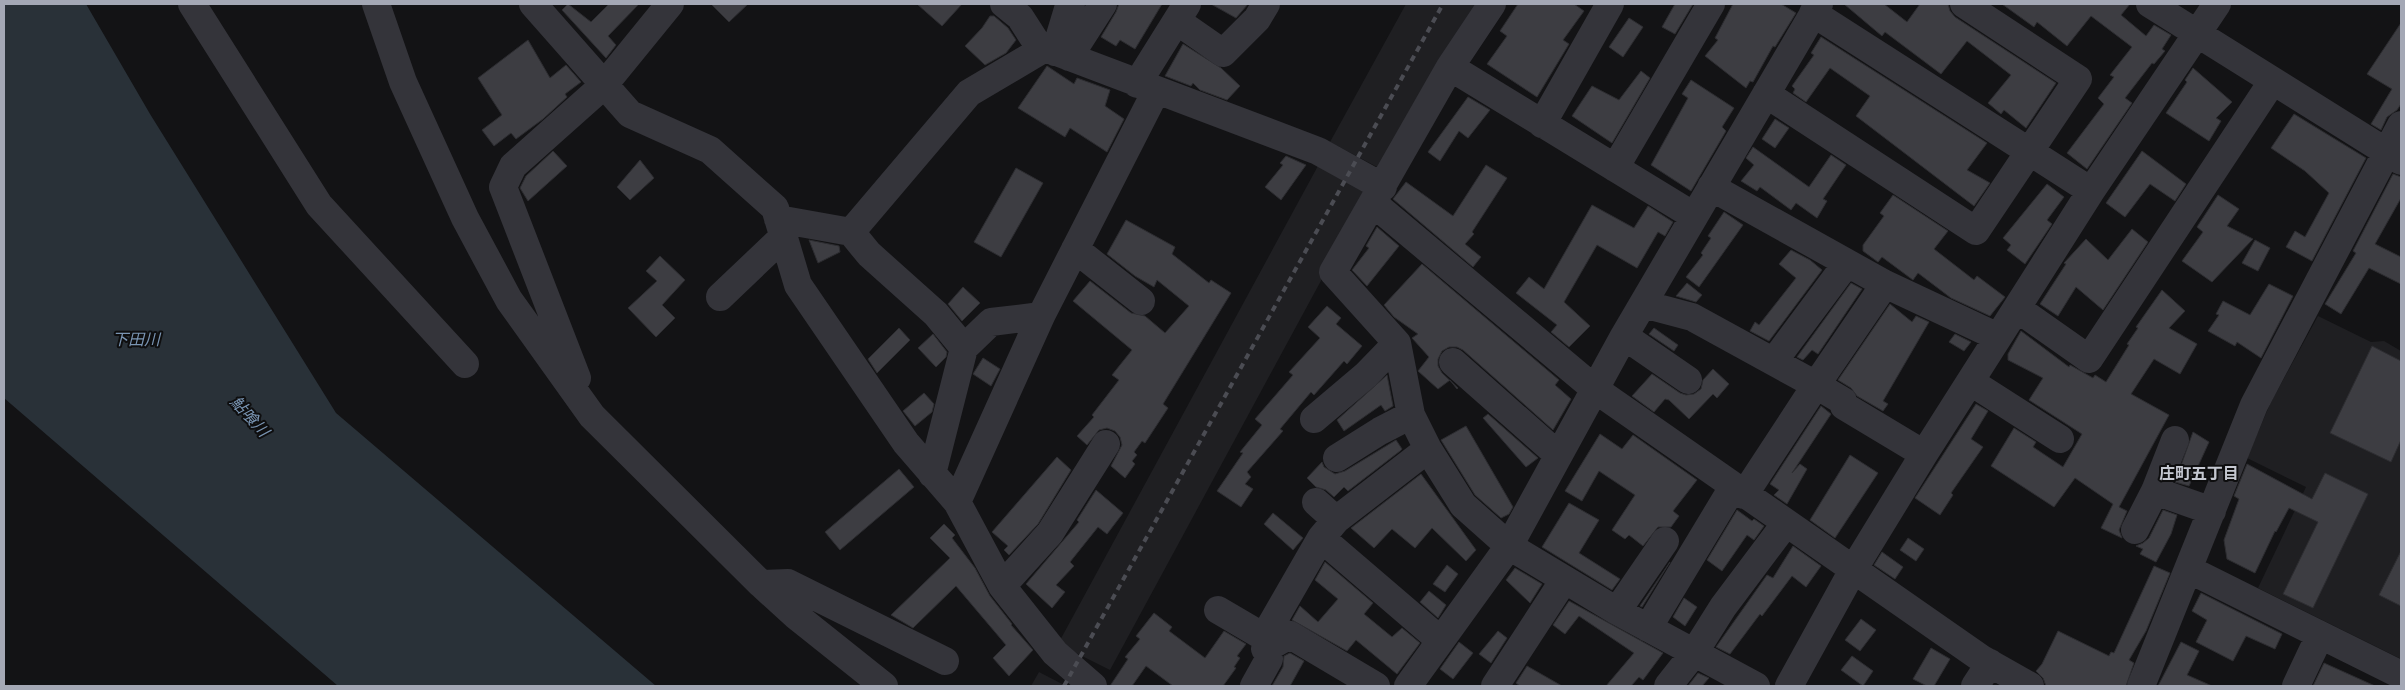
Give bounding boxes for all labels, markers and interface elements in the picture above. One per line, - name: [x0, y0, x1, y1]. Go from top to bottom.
- water label: 下田川: [112, 329, 162, 348]
- water label: 鮎喰川: [227, 391, 275, 441]
- district label: 庄町五丁目: [2159, 463, 2239, 482]

